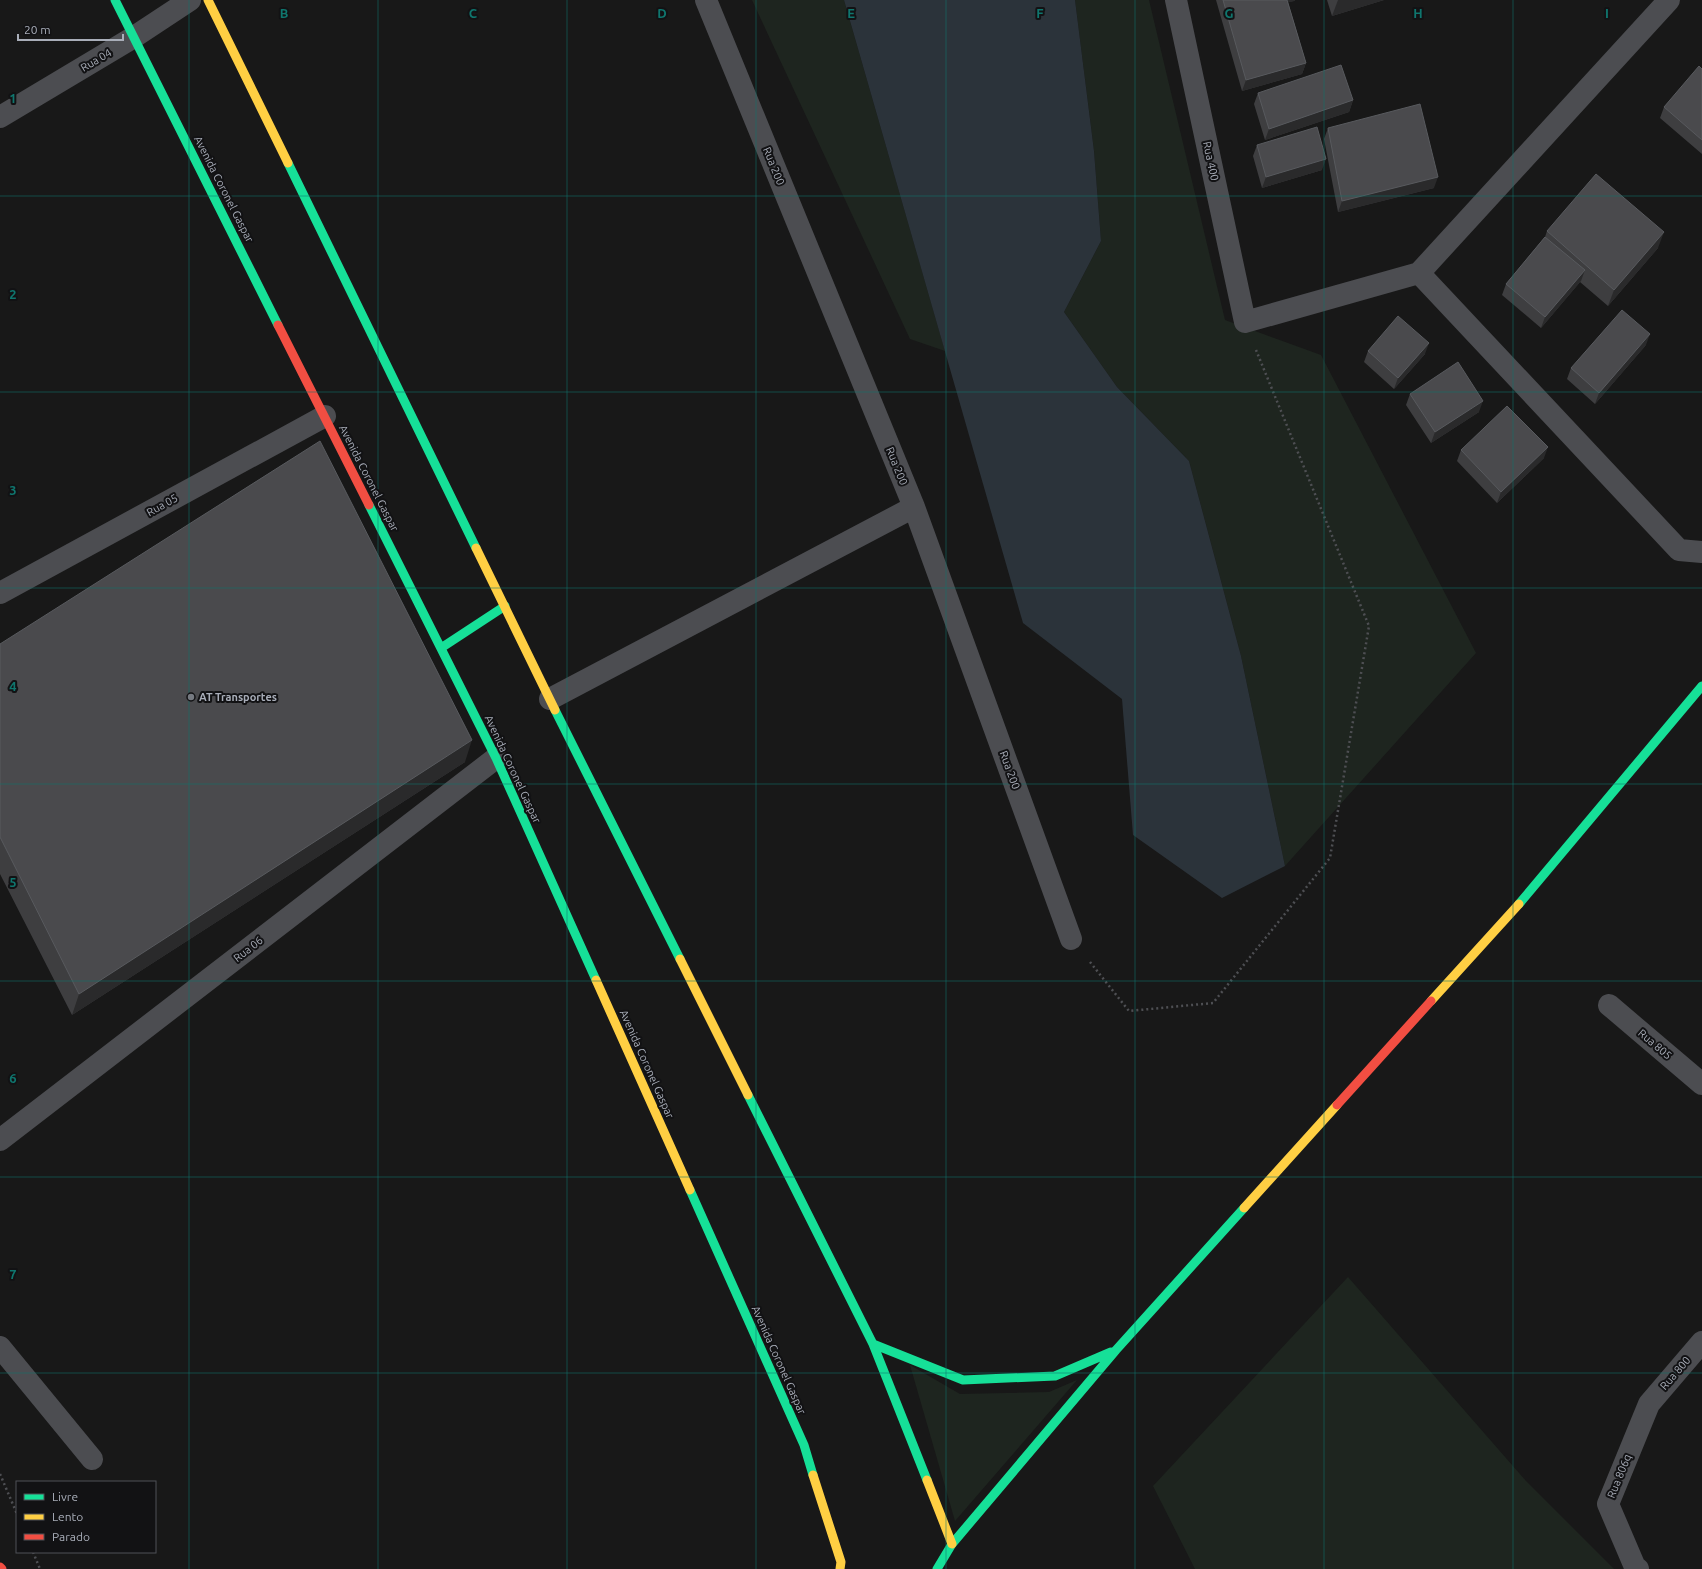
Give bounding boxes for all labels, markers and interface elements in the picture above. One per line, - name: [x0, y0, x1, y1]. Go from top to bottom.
- text: B: [280, 6, 289, 20]
- text: C: [469, 6, 478, 20]
- text: D: [657, 6, 667, 20]
- text: E: [847, 6, 855, 20]
- text: F: [1036, 6, 1044, 20]
- text: G: [1225, 6, 1234, 20]
- text: H: [1413, 6, 1423, 20]
- text: I: [1605, 6, 1609, 20]
- scale bar: [18, 16, 123, 42]
- text: 20 m: [24, 23, 51, 36]
- street label: Rua 04: [78, 46, 114, 74]
- text: 1: [9, 91, 17, 105]
- street label: Avenida Coronel Gaspar: [192, 134, 256, 245]
- street label: Rua 400: [1201, 140, 1221, 182]
- street label: Rua 200: [761, 145, 787, 187]
- text: 2: [9, 287, 17, 301]
- street label: Avenida Coronel Gaspar: [337, 423, 401, 534]
- street label: Rua 200: [884, 445, 910, 487]
- text: 3: [9, 483, 17, 497]
- street label: Rua 05: [144, 492, 180, 518]
- text: 4: [9, 679, 17, 693]
- place label: AT Transportes: [199, 691, 277, 703]
- marker: AT Transportes: [186, 692, 196, 702]
- street label: Avenida Coronel Gaspar: [483, 713, 544, 826]
- street label: Rua 200: [998, 749, 1022, 791]
- text: 5: [9, 875, 17, 889]
- street label: Rua 06: [231, 934, 265, 964]
- street label: Avenida Coronel Gaspar: [618, 1008, 677, 1121]
- street label: Rua 805: [1636, 1027, 1674, 1061]
- text: 6: [9, 1071, 17, 1085]
- text: 7: [9, 1267, 17, 1281]
- street label: Avenida Coronel Gaspar: [750, 1304, 809, 1417]
- street label: Rua 800: [1657, 1354, 1693, 1392]
- street label: Rua 806q: [1605, 1452, 1633, 1500]
- legend: [16, 1481, 156, 1553]
- text: Livre: [52, 1490, 78, 1503]
- text: Lento: [52, 1510, 83, 1523]
- text: Parado: [52, 1530, 90, 1543]

